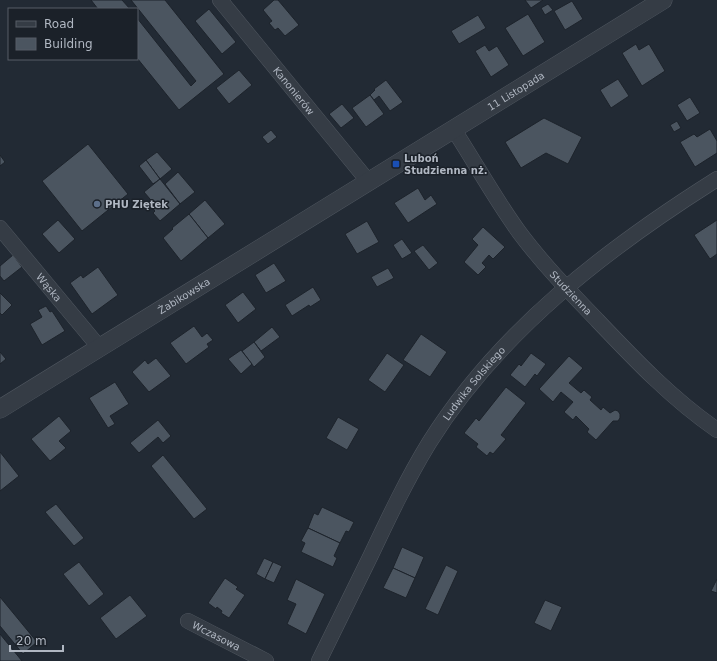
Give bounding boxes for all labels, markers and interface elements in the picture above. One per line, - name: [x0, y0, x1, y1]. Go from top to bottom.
- legend: [8, 8, 138, 60]
- text: Road: [44, 17, 74, 31]
- text: Building: [44, 37, 93, 51]
- street label: Kanonierów: [271, 64, 317, 117]
- street label: 11 Listopada: [485, 69, 546, 112]
- place label: Luboń Studzienna nż.: [404, 153, 488, 176]
- marker: Luboń Studzienna nż.: [391, 159, 401, 169]
- marker: PHU Ziętek: [92, 199, 102, 209]
- place label: PHU Ziętek: [105, 199, 168, 210]
- street label: Studzienna: [548, 268, 594, 317]
- street label: Wąska: [34, 271, 64, 303]
- street label: Żabikowska: [155, 275, 212, 316]
- street label: Ludwika Solskiego: [440, 344, 507, 422]
- street label: Wczasowa: [191, 619, 242, 652]
- scale bar: [10, 627, 63, 653]
- text: 20 m: [16, 634, 47, 648]

